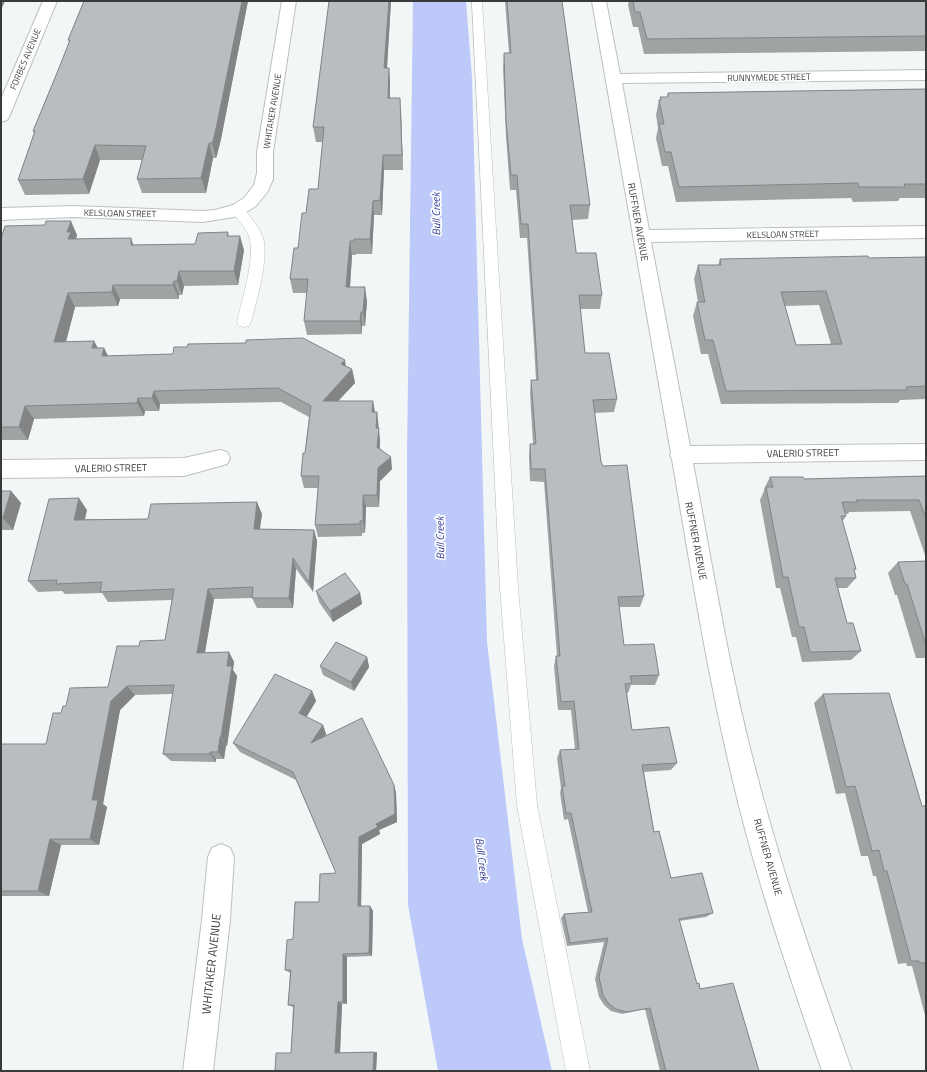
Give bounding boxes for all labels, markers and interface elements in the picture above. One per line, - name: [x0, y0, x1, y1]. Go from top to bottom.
- street label: FORBES AVENUE: [6, 26, 44, 92]
- street label: RUNNYMEDE STREET: [727, 70, 811, 84]
- street label: WHITAKER AVENUE: [260, 73, 284, 149]
- street label: RUFFNER AVENUE: [624, 182, 652, 263]
- water label: Bull Creek: [428, 191, 444, 236]
- street label: KELSLOAN STREET: [84, 206, 157, 220]
- street label: KELSLOAN STREET: [747, 227, 820, 241]
- street label: VALERIO STREET: [767, 445, 840, 461]
- street label: VALERIO STREET: [75, 460, 148, 476]
- street label: RUFFNER AVENUE: [681, 501, 711, 582]
- water label: Bull Creek: [432, 515, 448, 560]
- street label: RUFFNER AVENUE: [750, 817, 786, 898]
- water label: Bull Creek: [471, 837, 493, 882]
- street label: WHITAKER AVENUE: [196, 912, 226, 1015]

